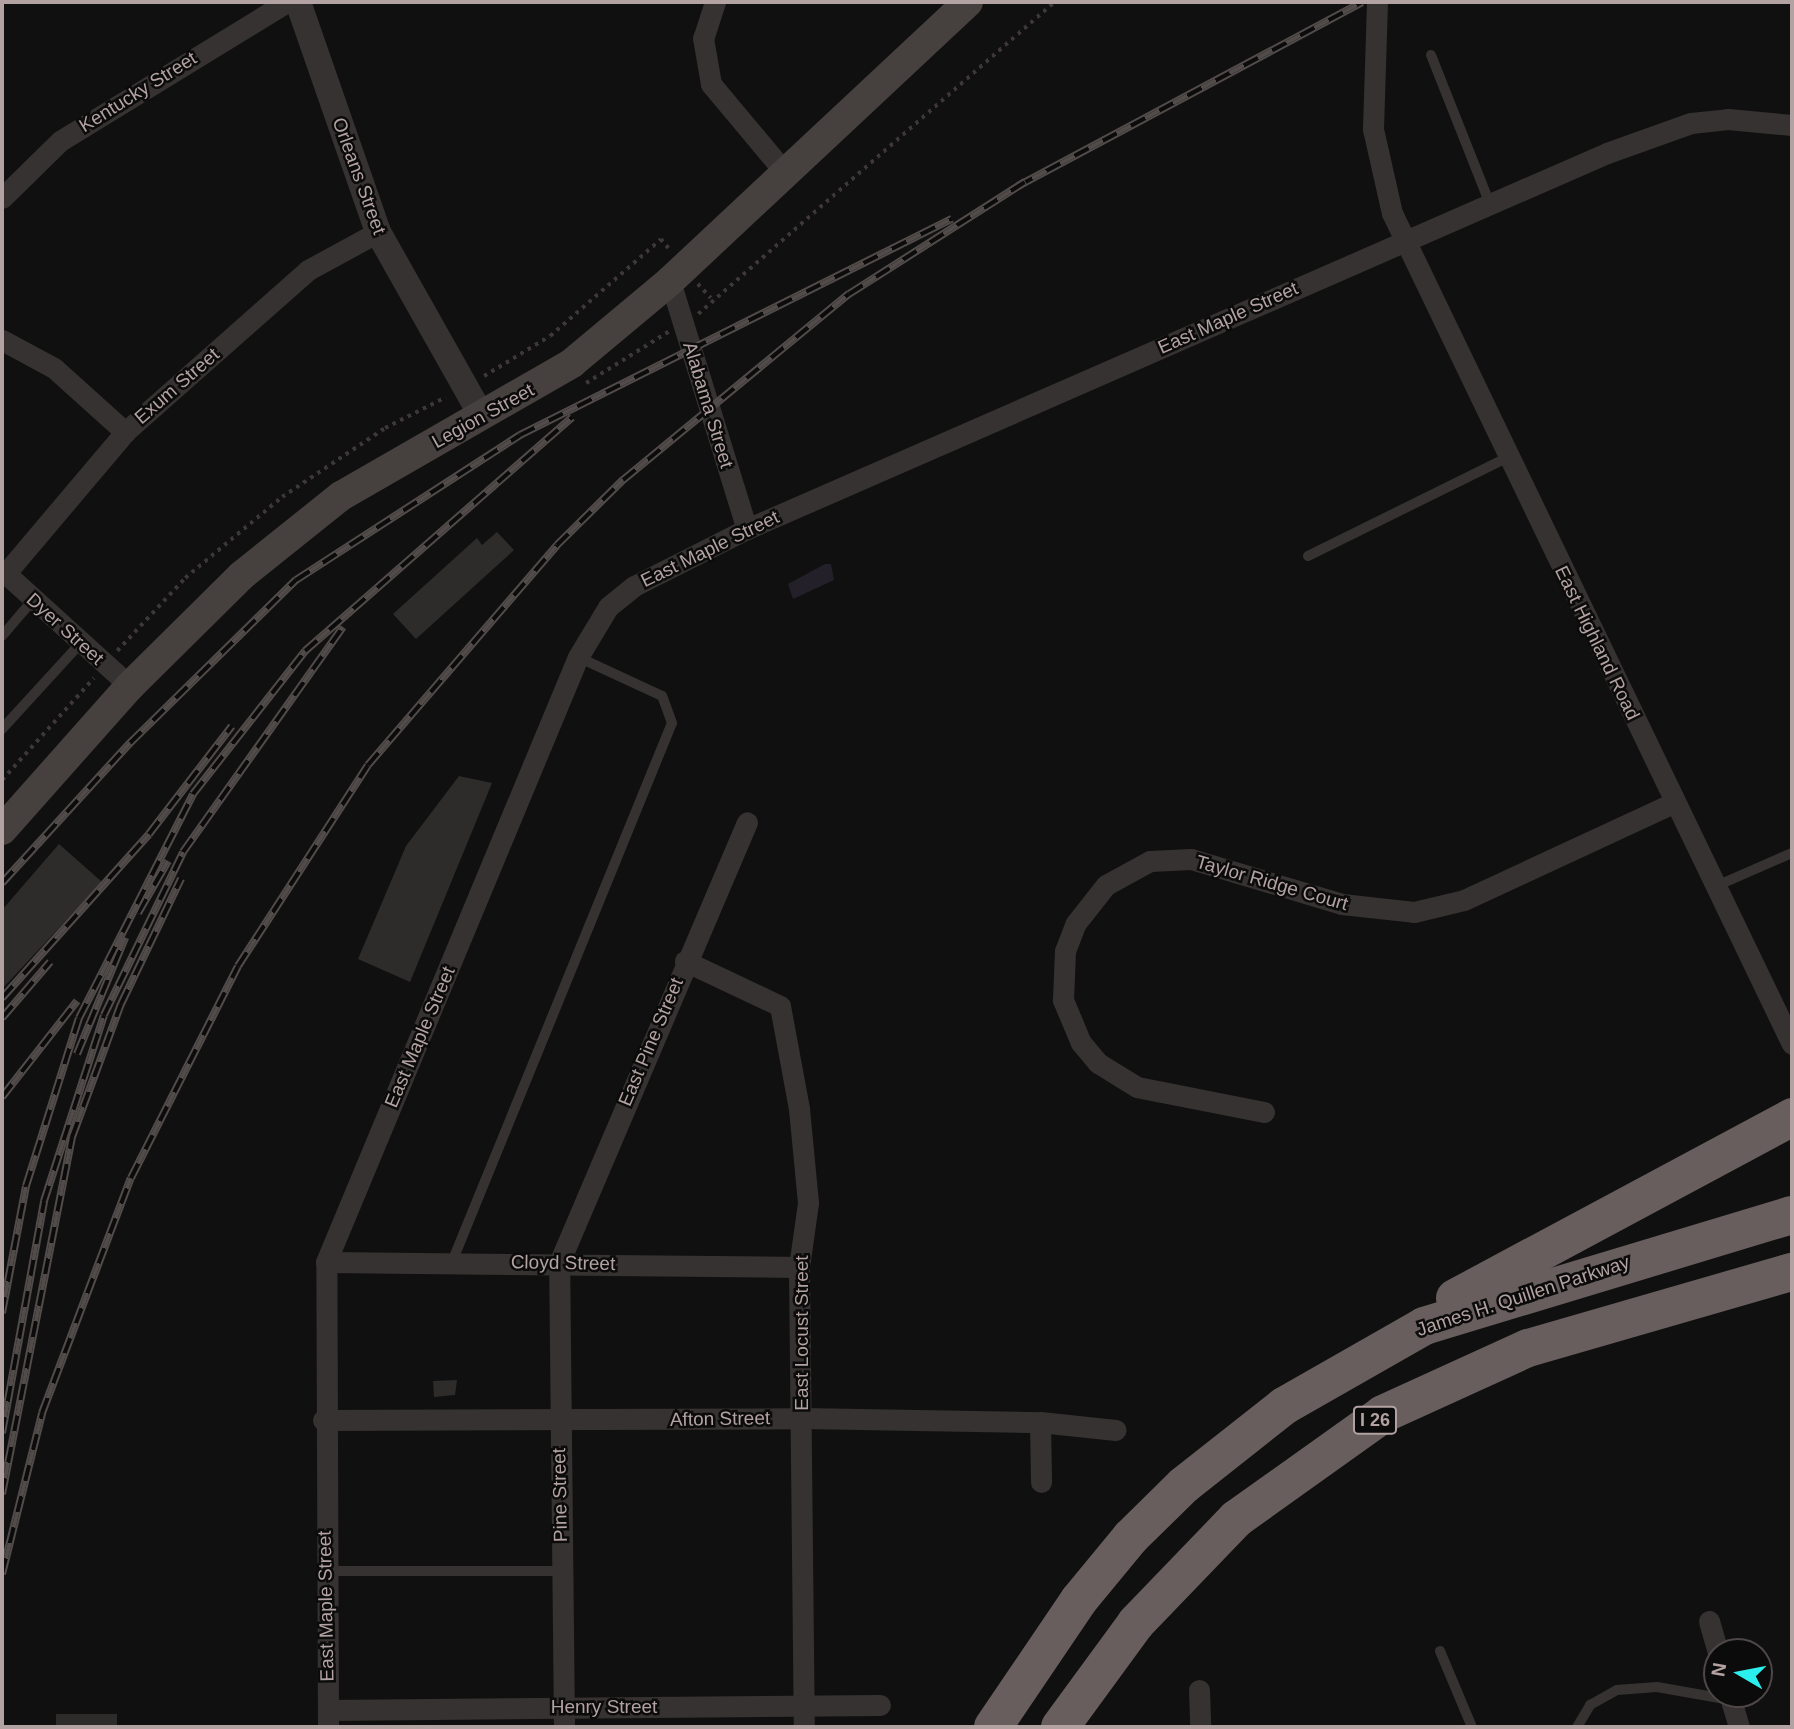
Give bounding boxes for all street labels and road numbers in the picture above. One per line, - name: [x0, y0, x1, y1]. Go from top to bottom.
- street label: Kentucky Street: [75, 47, 201, 137]
- street label: Orleans Street: [327, 115, 391, 237]
- street label: East Maple Street: [1154, 277, 1302, 359]
- street label: Alabama Street: [678, 339, 738, 471]
- street label: Exum Street: [130, 343, 224, 429]
- street label: Legion Street: [428, 379, 538, 453]
- street label: East Maple Street: [637, 506, 783, 592]
- street label: East Highland Road: [1550, 562, 1644, 724]
- street label: Dyer Street: [22, 588, 108, 670]
- street label: Taylor Ridge Court: [1193, 850, 1351, 916]
- street label: East Maple Street: [380, 963, 460, 1111]
- street label: East Pine Street: [614, 974, 688, 1110]
- street label: Cloyd Street: [511, 1251, 615, 1275]
- street label: James H. Quillen Parkway: [1414, 1251, 1632, 1341]
- street label: East Locust Street: [791, 1255, 813, 1411]
- road number: I 26: [1352, 1406, 1398, 1434]
- street label: Afton Street: [670, 1407, 770, 1431]
- street label: Pine Street: [548, 1448, 572, 1542]
- street label: East Maple Street: [313, 1530, 339, 1682]
- street label: Henry Street: [551, 1696, 657, 1718]

